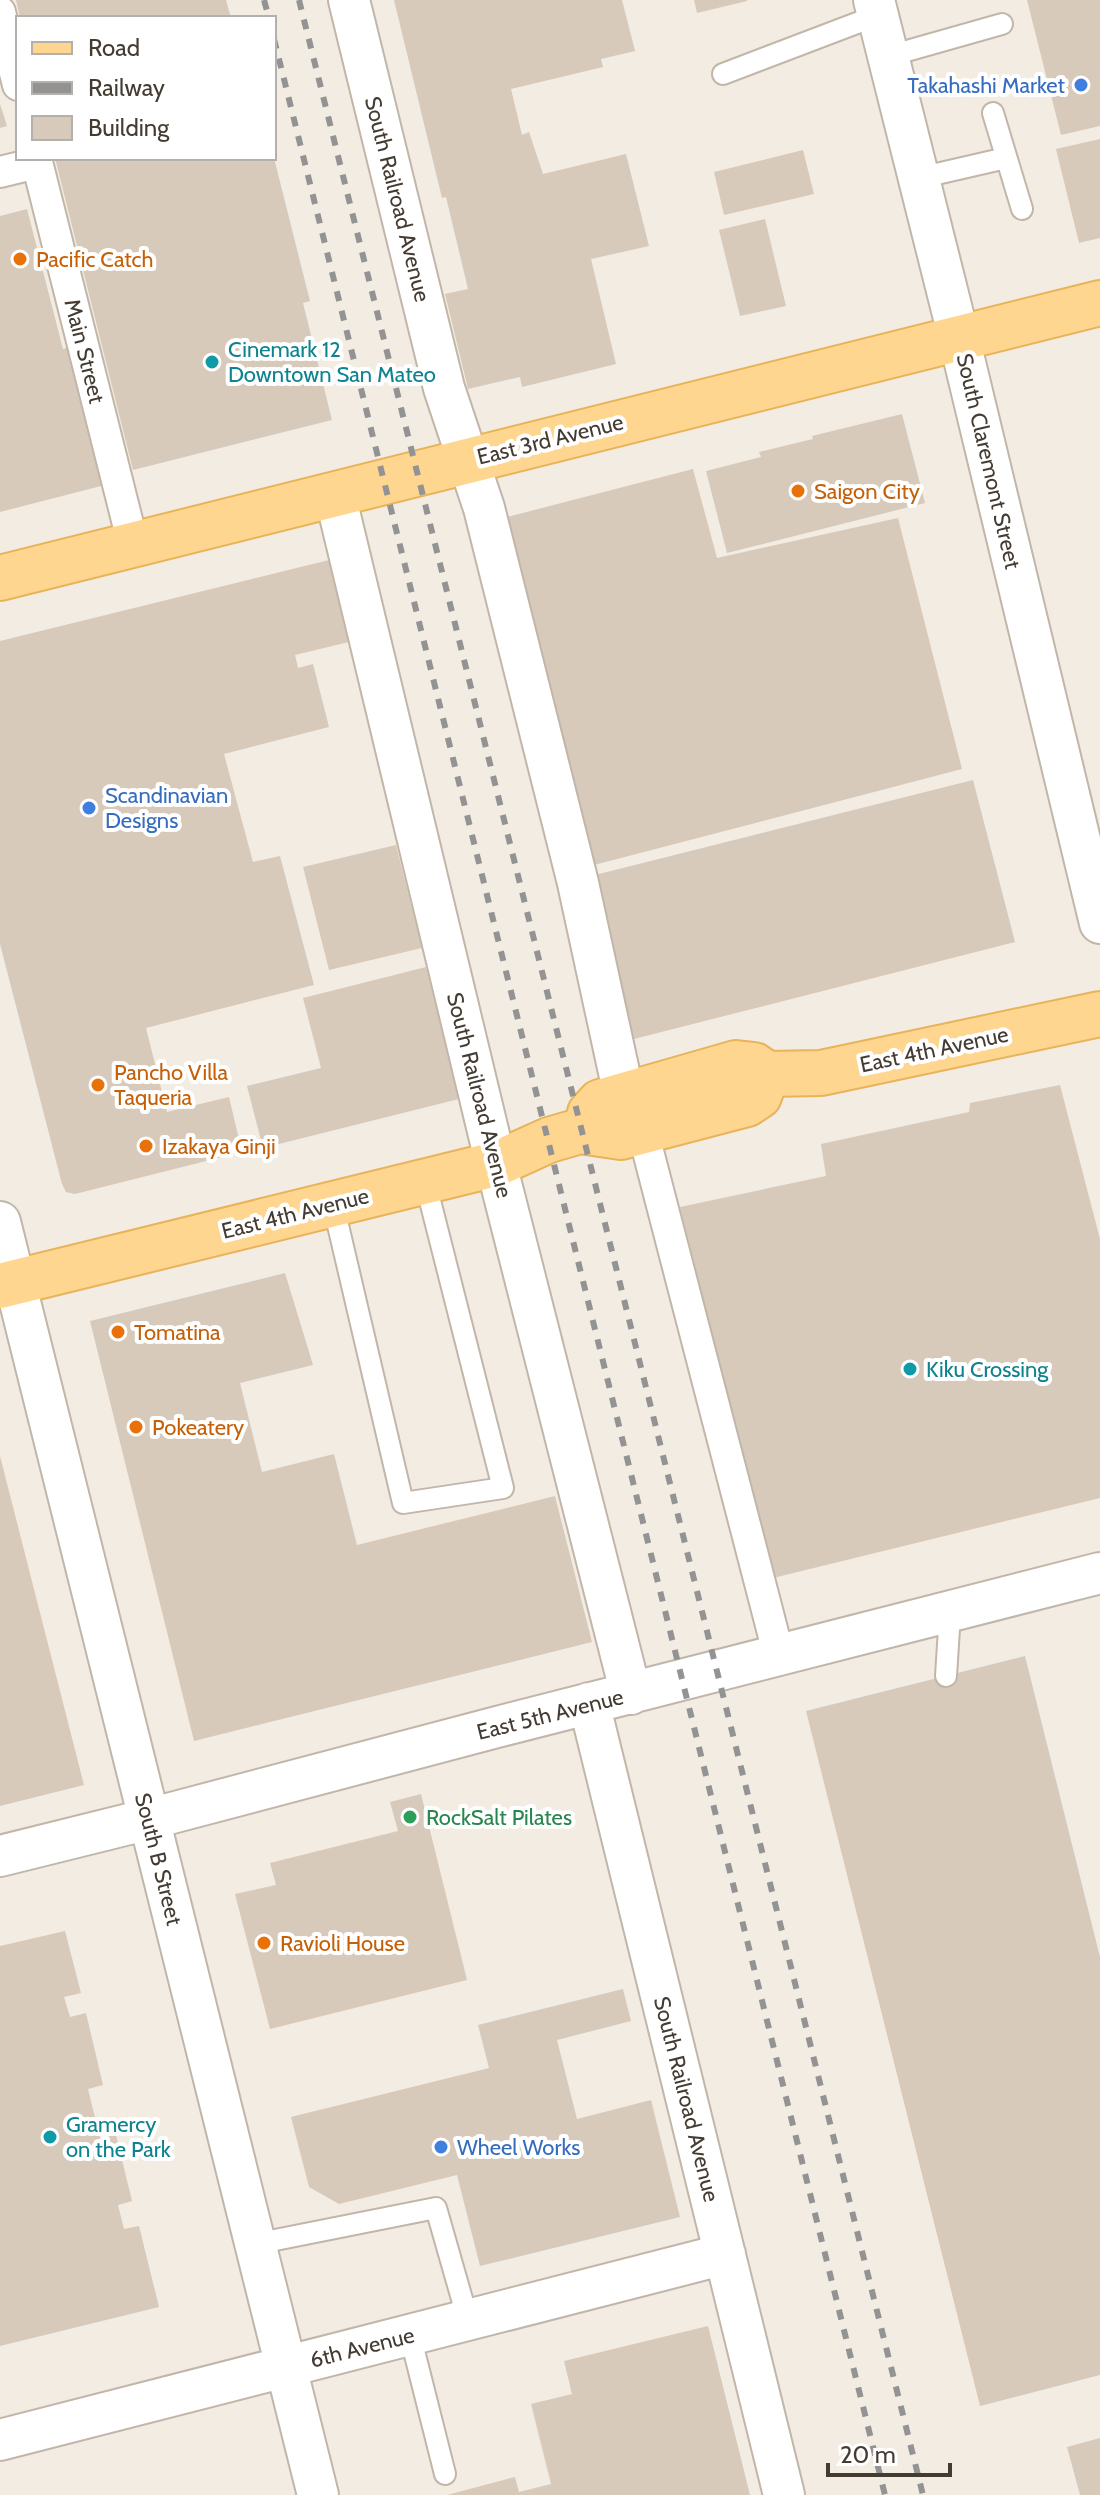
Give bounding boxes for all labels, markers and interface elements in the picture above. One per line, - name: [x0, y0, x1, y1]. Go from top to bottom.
- legend: [16, 16, 276, 160]
- text: Road: [88, 33, 140, 62]
- place label: Takahashi Market: [907, 72, 1066, 99]
- text: Railway: [88, 73, 165, 102]
- marker: Takahashi Market: [1072, 76, 1090, 94]
- street label: South Railroad Avenue: [359, 94, 436, 305]
- text: Building: [88, 113, 170, 142]
- place label: Pacific Catch: [36, 246, 154, 273]
- marker: Pacific Catch: [11, 250, 29, 268]
- street label: Main Street: [59, 296, 111, 407]
- place label: Cinemark 12 Downtown San Mateo: [228, 336, 436, 388]
- street label: South Claremont Street: [951, 351, 1027, 572]
- marker: Cinemark 12 Downtown San Mateo: [203, 353, 221, 371]
- street label: East 3rd Avenue: [474, 408, 626, 471]
- place label: Saigon City: [814, 478, 920, 505]
- marker: Saigon City: [789, 482, 807, 500]
- place label: Scandinavian Designs: [105, 782, 228, 834]
- marker: Scandinavian Designs: [80, 799, 98, 817]
- street label: South Railroad Avenue: [441, 990, 518, 1201]
- street label: East 4th Avenue: [857, 1021, 1011, 1078]
- place label: Pancho Villa Taqueria: [114, 1059, 229, 1111]
- marker: Pancho Villa Taqueria: [89, 1076, 107, 1094]
- place label: Izakaya Ginji: [162, 1133, 276, 1160]
- marker: Izakaya Ginji: [137, 1137, 155, 1155]
- street label: East 4th Avenue: [219, 1182, 372, 1245]
- place label: Tomatina: [134, 1319, 221, 1346]
- marker: Tomatina: [109, 1323, 127, 1341]
- place label: Kiku Crossing: [926, 1356, 1049, 1383]
- marker: Kiku Crossing: [901, 1360, 919, 1378]
- place label: Pokeatery: [152, 1414, 244, 1441]
- marker: Pokeatery: [127, 1418, 145, 1436]
- street label: East 5th Avenue: [474, 1683, 626, 1746]
- street label: South B Street: [129, 1790, 188, 1929]
- place label: RockSalt Pilates: [426, 1804, 572, 1831]
- marker: RockSalt Pilates: [401, 1808, 419, 1826]
- place label: Ravioli House: [280, 1930, 405, 1957]
- marker: Ravioli House: [255, 1934, 273, 1952]
- street label: South Railroad Avenue: [648, 1994, 725, 2205]
- place label: Gramercy on the Park: [66, 2111, 171, 2163]
- marker: Gramercy on the Park: [41, 2128, 59, 2146]
- place label: Wheel Works: [457, 2134, 580, 2161]
- marker: Wheel Works: [432, 2138, 450, 2156]
- street label: 6th Avenue: [307, 2321, 417, 2373]
- scale bar: [828, 2427, 950, 2477]
- text: 20 m: [840, 2440, 896, 2469]

